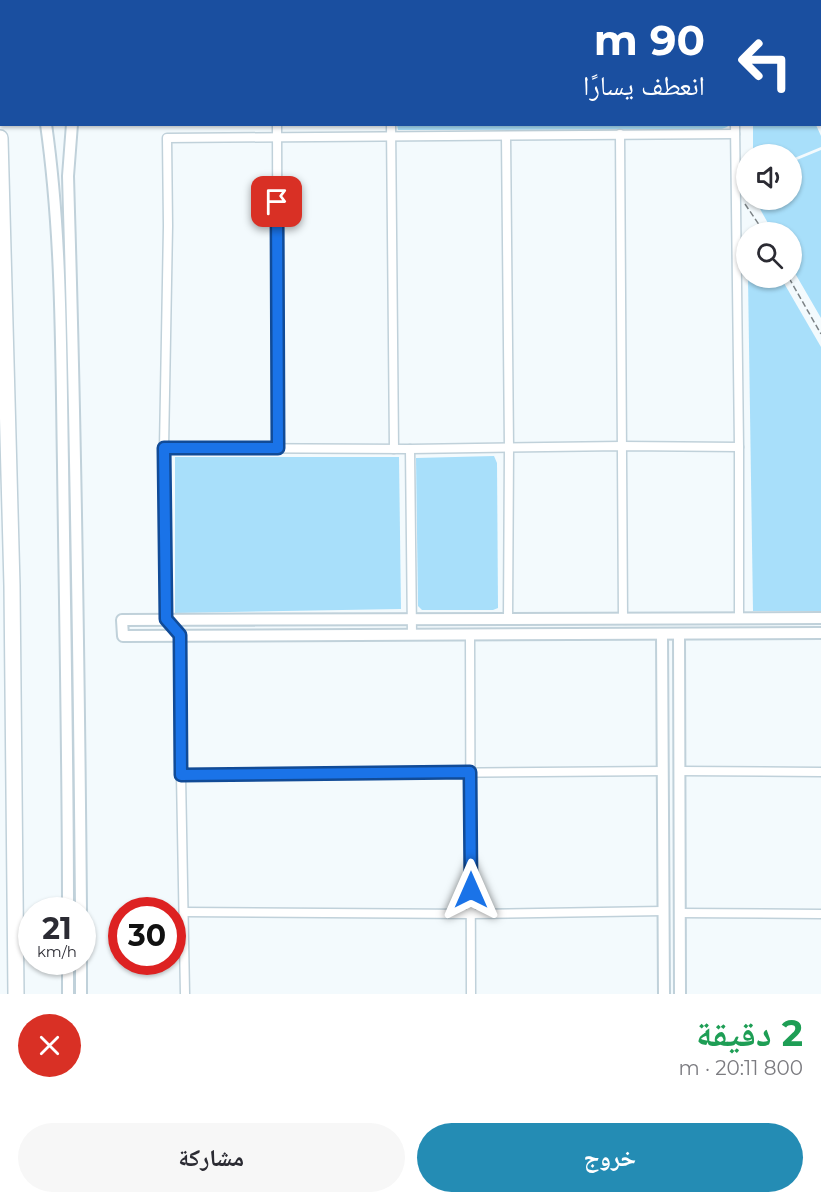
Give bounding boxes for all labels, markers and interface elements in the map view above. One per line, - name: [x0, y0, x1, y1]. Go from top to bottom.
- text: 90 m: [594, 14, 705, 66]
- icon: left: [726, 24, 804, 102]
- text: انعطف يسارًا: [583, 69, 705, 102]
- map controls: [736, 144, 802, 288]
- button: sound: [736, 144, 802, 210]
- pin: [251, 176, 302, 227]
- icon: arrive: [260, 185, 293, 218]
- button: search: [736, 222, 802, 288]
- position arrow: [439, 858, 503, 922]
- speed limit sign: 30: [108, 897, 186, 975]
- text: 21: [42, 910, 72, 947]
- text: km/h: [37, 942, 77, 961]
- text: 2 دقيقة: [696, 1011, 803, 1055]
- button: close: [18, 1014, 81, 1077]
- text: 800 m · 20:11: [679, 1056, 803, 1080]
- button: مشاركة: [18, 1123, 405, 1192]
- button: خروج: [417, 1123, 803, 1192]

